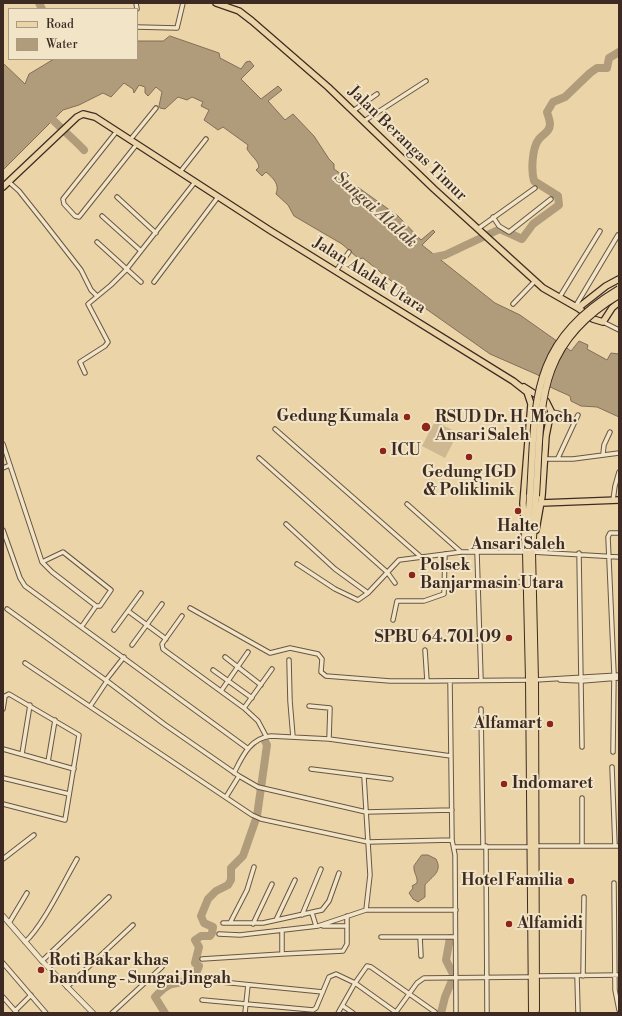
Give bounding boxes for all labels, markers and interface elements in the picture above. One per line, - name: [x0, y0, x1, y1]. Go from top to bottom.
- legend: [8, 8, 138, 60]
- text: Road: [46, 17, 74, 32]
- text: Water: [46, 37, 78, 52]
- street label: Jalan Berangas Timur: [344, 82, 470, 206]
- water label: Sungai Alalak: [329, 168, 421, 252]
- street label: Jalan Alalak Utara: [309, 234, 429, 318]
- place label: Gedung Kumala: [277, 407, 399, 427]
- place label: RSUD Dr. H. Moch. Ansari Saleh: [435, 408, 577, 446]
- marker: Gedung Kumala: [402, 412, 412, 422]
- marker: RSUD Dr. H. Moch. Ansari Saleh: [420, 421, 432, 433]
- place label: ICU: [391, 441, 421, 461]
- marker: ICU: [378, 446, 388, 456]
- marker: Gedung IGD & Poliklinik: [464, 452, 474, 462]
- place label: Gedung IGD & Poliklinik: [422, 463, 516, 501]
- marker: Halte Ansari Saleh: [513, 506, 523, 516]
- place label: Halte Ansari Saleh: [471, 517, 565, 555]
- place label: Polsek Banjarmasin Utara: [420, 556, 564, 594]
- marker: Polsek Banjarmasin Utara: [407, 570, 417, 580]
- place label: SPBU 64.701.09: [375, 628, 501, 648]
- marker: SPBU 64.701.09: [504, 633, 514, 643]
- place label: Alfamart: [474, 714, 542, 734]
- marker: Alfamart: [545, 719, 555, 729]
- place label: Indomaret: [512, 774, 593, 794]
- marker: Indomaret: [499, 779, 509, 789]
- place label: Hotel Familia: [461, 871, 563, 891]
- marker: Hotel Familia: [566, 876, 576, 886]
- place label: Alfamidi: [517, 914, 583, 934]
- marker: Alfamidi: [504, 919, 514, 929]
- place label: Roti Bakar khas bandung - Sungai Jingah: [49, 951, 231, 989]
- marker: Roti Bakar khas bandung - Sungai Jingah: [36, 965, 46, 975]

